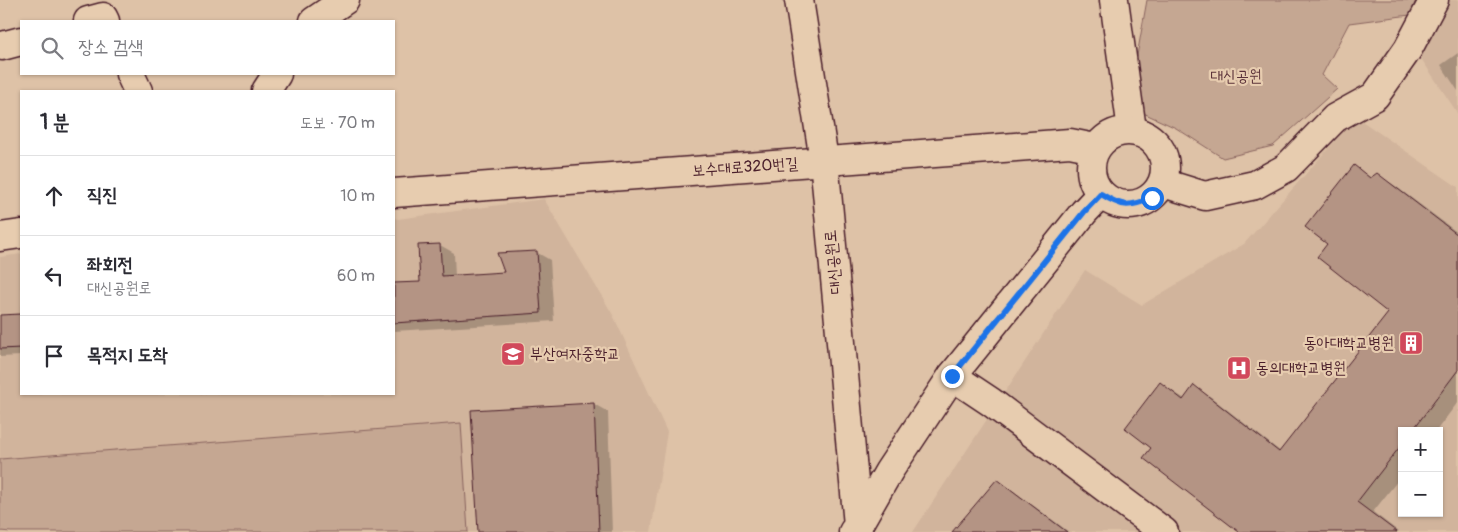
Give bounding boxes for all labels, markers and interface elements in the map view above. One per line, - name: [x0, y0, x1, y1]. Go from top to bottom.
- search box: [20, 20, 395, 75]
- icon: search: [38, 34, 66, 62]
- text: 장소 검색: [78, 35, 143, 59]
- park label: 대신공원: [1210, 66, 1262, 86]
- text: 1 분: [40, 109, 70, 136]
- text: 도보 · 70 m: [300, 113, 375, 133]
- street label: 보수대로320번길: [691, 153, 799, 181]
- icon: ahead: [40, 182, 68, 210]
- text: 직진: [87, 183, 118, 207]
- text: 10 m: [340, 186, 375, 206]
- route start: [1141, 187, 1164, 210]
- street label: 대신공원로: [820, 229, 846, 295]
- text: 좌회전: [87, 253, 133, 277]
- icon: left: [40, 262, 68, 290]
- text: 60 m: [337, 266, 375, 286]
- text: 대신공원로: [87, 278, 151, 298]
- building icon: 동아대학교병원: [1398, 330, 1424, 356]
- place label: 동아대학교병원: [1304, 333, 1394, 353]
- school or university icon: 부산여자중학교: [500, 341, 526, 367]
- icon: arrive: [40, 342, 68, 370]
- text: 목적지 도착: [87, 343, 168, 367]
- place label: 부산여자중학교: [530, 344, 620, 364]
- hospital icon: 동의대학교병원: [1226, 355, 1252, 381]
- place label: 동의대학교병원: [1256, 358, 1346, 378]
- route end: [941, 365, 964, 388]
- map controls: [1398, 427, 1443, 517]
- button: +: [1398, 427, 1443, 472]
- button: −: [1398, 472, 1443, 517]

